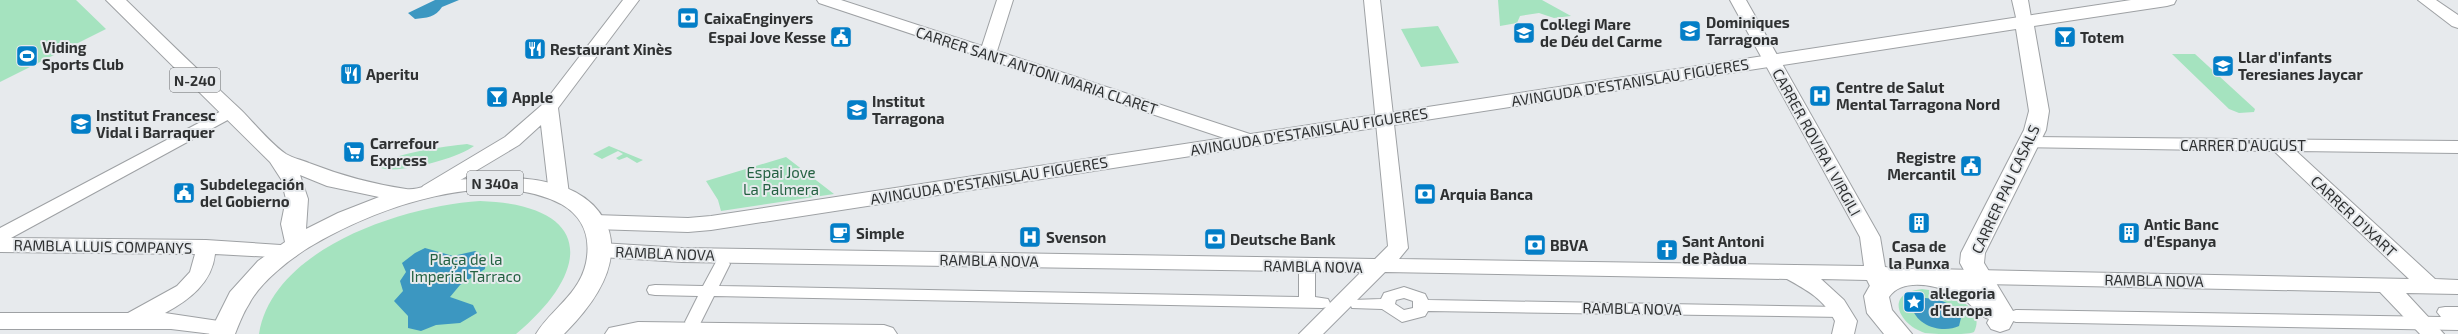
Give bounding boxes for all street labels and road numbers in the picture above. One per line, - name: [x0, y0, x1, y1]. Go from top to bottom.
- street label: CARRER SANT ANTONI MARIA CLARET: [914, 22, 1161, 118]
- street label: AVINGUDA D'ESTANISLAU FIGUERES: [1510, 54, 1750, 110]
- street label: CARRER ROVIRA I VIRGILI: [1769, 65, 1865, 219]
- road number: N-240: [170, 68, 220, 92]
- street label: AVINGUDA D'ESTANISLAU FIGUERES: [1189, 103, 1429, 159]
- street label: CARRER PAU CASALS: [1967, 122, 2043, 256]
- street label: CARRER D'AUGUST: [2180, 136, 2306, 154]
- street label: AVINGUDA D'ESTANISLAU FIGUERES: [869, 152, 1109, 208]
- road number: N 340a: [467, 171, 523, 195]
- street label: CARRER D'IXART: [2307, 172, 2401, 261]
- street label: RAMBLA LLUIS COMPANYS: [14, 235, 192, 257]
- street label: RAMBLA NOVA: [615, 242, 716, 264]
- street label: RAMBLA NOVA: [939, 250, 1040, 270]
- street label: RAMBLA NOVA: [1263, 256, 1364, 276]
- street label: RAMBLA NOVA: [2104, 270, 2205, 290]
- street label: RAMBLA NOVA: [1582, 298, 1683, 318]

